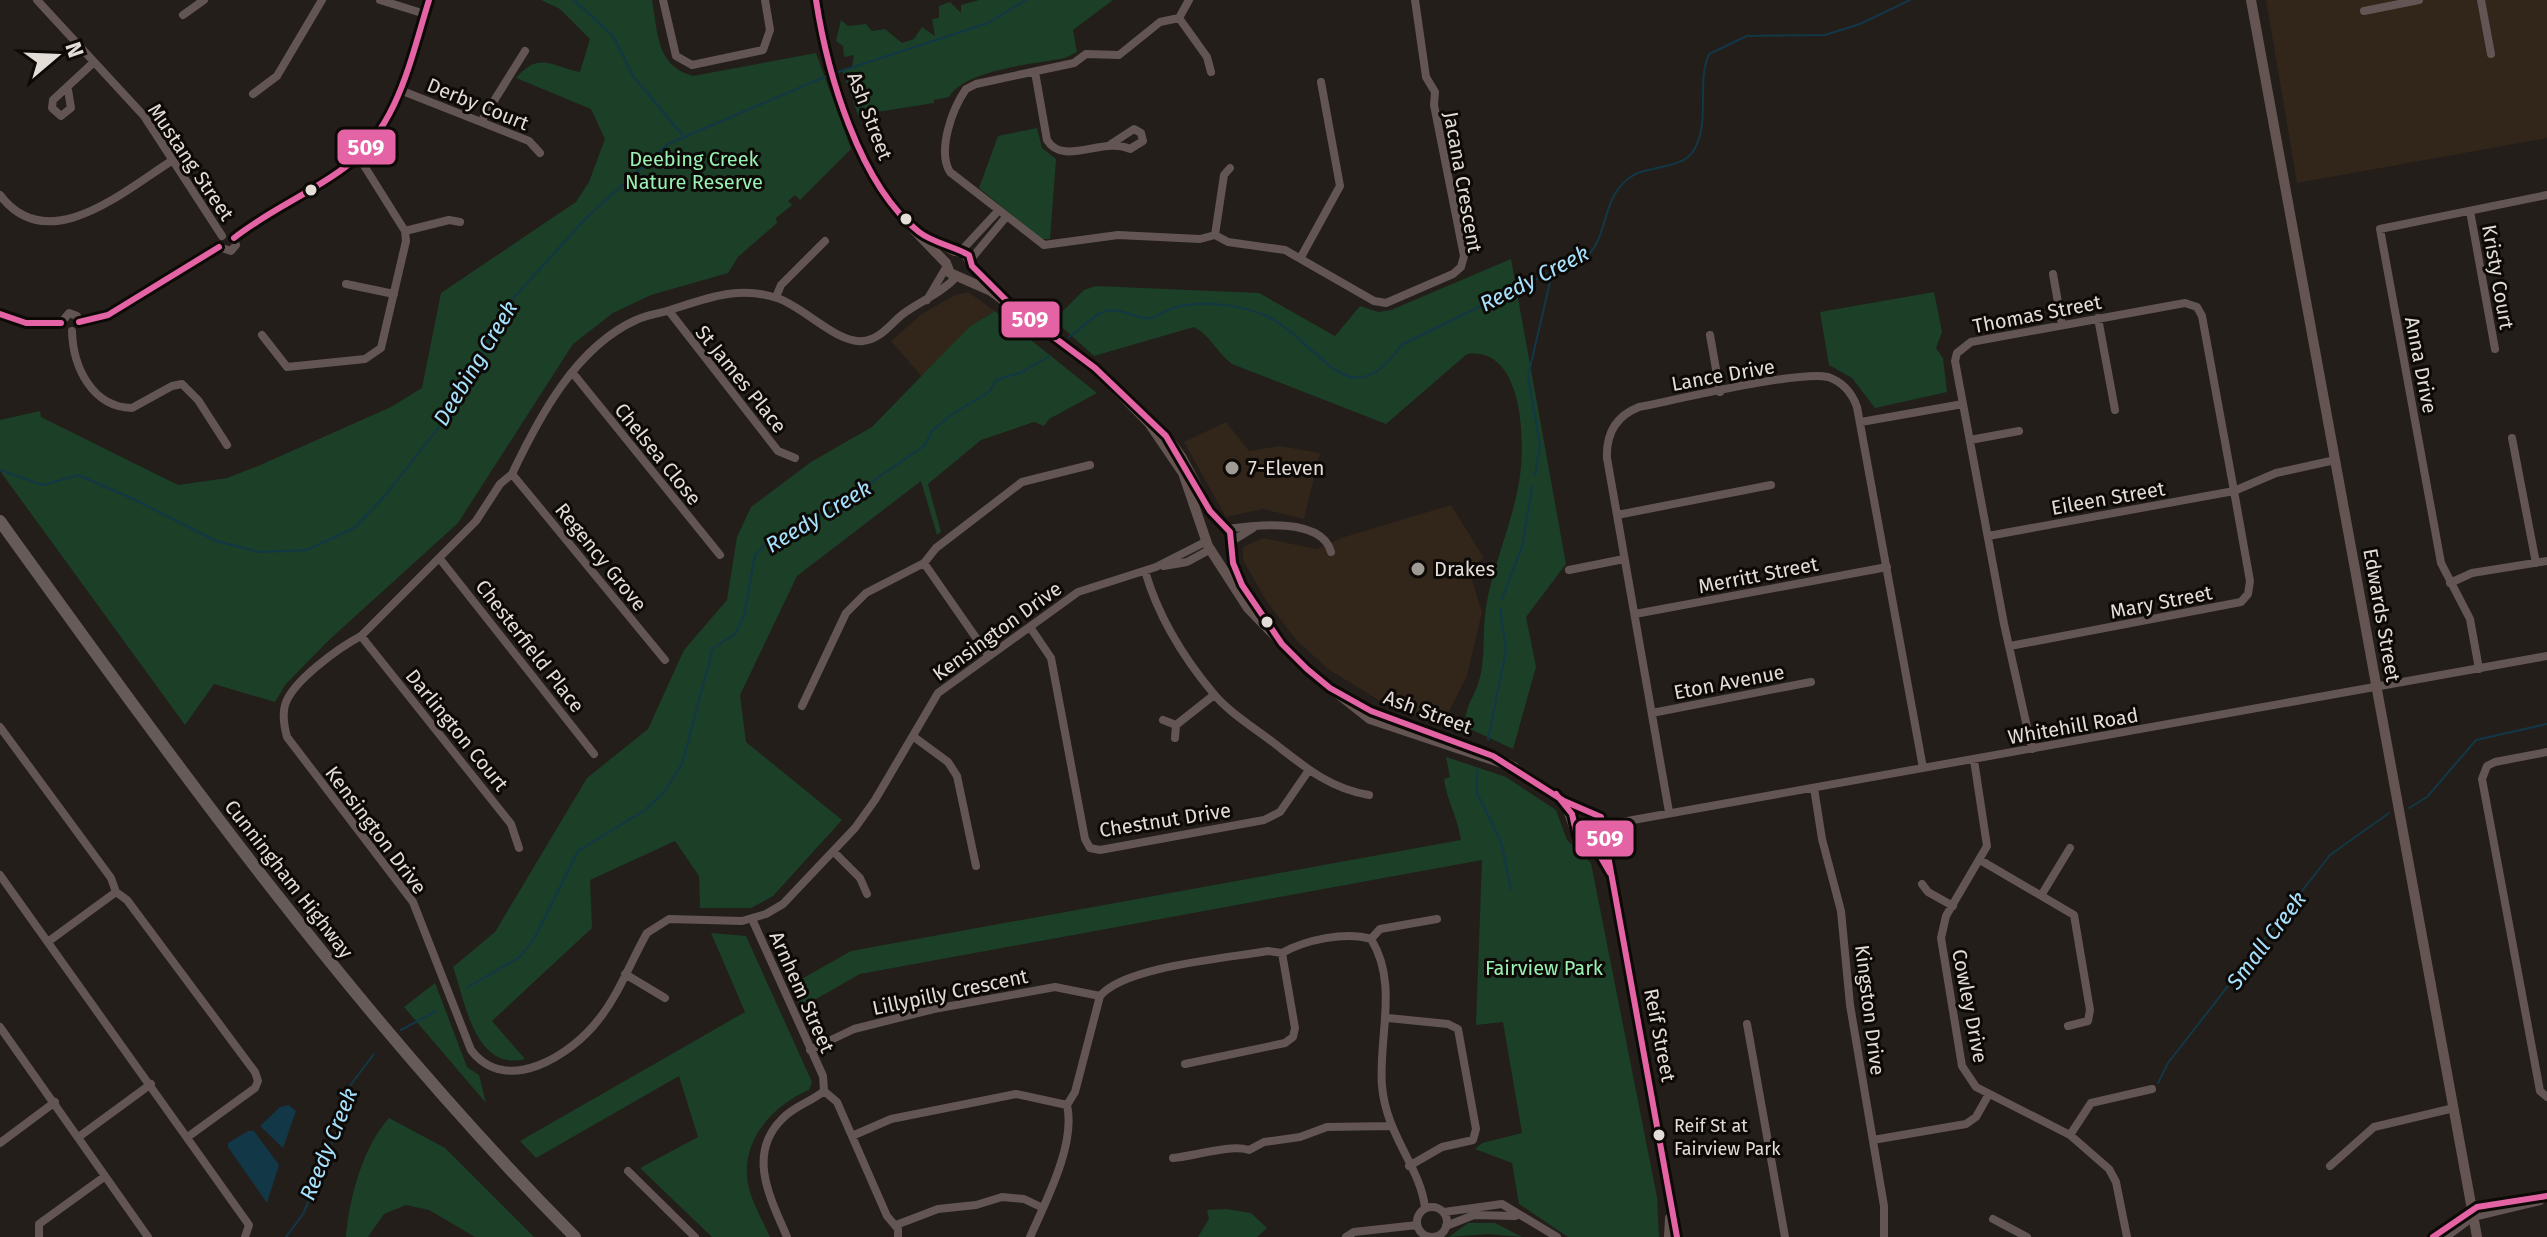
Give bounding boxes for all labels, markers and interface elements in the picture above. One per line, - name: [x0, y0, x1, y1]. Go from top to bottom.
- north arrow: [16, 16, 96, 96]
- text: N: [59, 38, 90, 61]
- street label: Ash Street: [842, 69, 898, 164]
- street label: Derby Court: [424, 73, 533, 136]
- street label: Mustang Street: [143, 99, 239, 226]
- street label: Jacana Crescent: [1439, 110, 1487, 255]
- line badge: 509: [336, 128, 397, 166]
- text: 509: [348, 134, 384, 161]
- park label: Deebing Creek Nature Reserve: [625, 147, 763, 194]
- unlabelled marker: [303, 182, 319, 198]
- unlabelled marker: [898, 211, 914, 227]
- street label: Kristy Court: [2477, 223, 2519, 332]
- water label: Reedy Creek: [1475, 239, 1593, 317]
- street label: Thomas Street: [1971, 290, 2104, 338]
- water label: Deebing Creek: [428, 296, 523, 431]
- line badge: 509: [1000, 300, 1061, 339]
- text: 509: [1012, 306, 1048, 333]
- street label: Anna Drive: [2400, 315, 2442, 415]
- street label: St James Place: [690, 320, 792, 438]
- street label: Lance Drive: [1669, 354, 1777, 396]
- street label: Chelsea Close: [610, 398, 706, 510]
- place label: 7-Eleven: [1248, 456, 1324, 480]
- marker: 7-Eleven: [1223, 459, 1241, 477]
- water label: Reedy Creek: [760, 474, 876, 559]
- street label: Eileen Street: [2049, 476, 2168, 520]
- street label: Regency Grove: [550, 498, 652, 616]
- street label: Edwards Street: [2358, 546, 2406, 684]
- street label: Merritt Street: [1696, 551, 1821, 598]
- place label: Drakes: [1434, 557, 1495, 581]
- marker: Drakes: [1409, 560, 1427, 578]
- street label: Chesterfield Place: [471, 575, 589, 717]
- street label: Kensington Drive: [928, 576, 1066, 686]
- street label: Mary Street: [2108, 580, 2215, 624]
- unlabelled marker: [1259, 614, 1275, 630]
- street label: Eton Avenue: [1672, 659, 1786, 705]
- street label: Darlington Court: [401, 664, 514, 796]
- street label: Ash Street: [1381, 685, 1476, 739]
- street label: Whitehill Road: [2006, 703, 2140, 749]
- street label: Kensington Drive: [320, 761, 432, 899]
- street label: Cunningham Highway: [220, 795, 358, 963]
- street label: Chestnut Drive: [1097, 798, 1233, 842]
- line badge: 509: [1574, 819, 1635, 858]
- text: 509: [1587, 825, 1623, 852]
- water label: Small Creek: [2220, 886, 2312, 995]
- street label: Arnhem Street: [765, 928, 840, 1057]
- street label: Kingston Drive: [1850, 943, 1890, 1077]
- street label: Cowley Drive: [1947, 947, 1993, 1065]
- park label: Fairview Park: [1485, 956, 1604, 980]
- street label: Lillypilly Crescent: [870, 964, 1031, 1020]
- street label: Reif Street: [1639, 986, 1681, 1084]
- water label: Reedy Creek: [294, 1084, 363, 1204]
- place label: Reif St at Fairview Park: [1674, 1115, 1781, 1160]
- marker: Reif St at Fairview Park: [1651, 1127, 1667, 1143]

